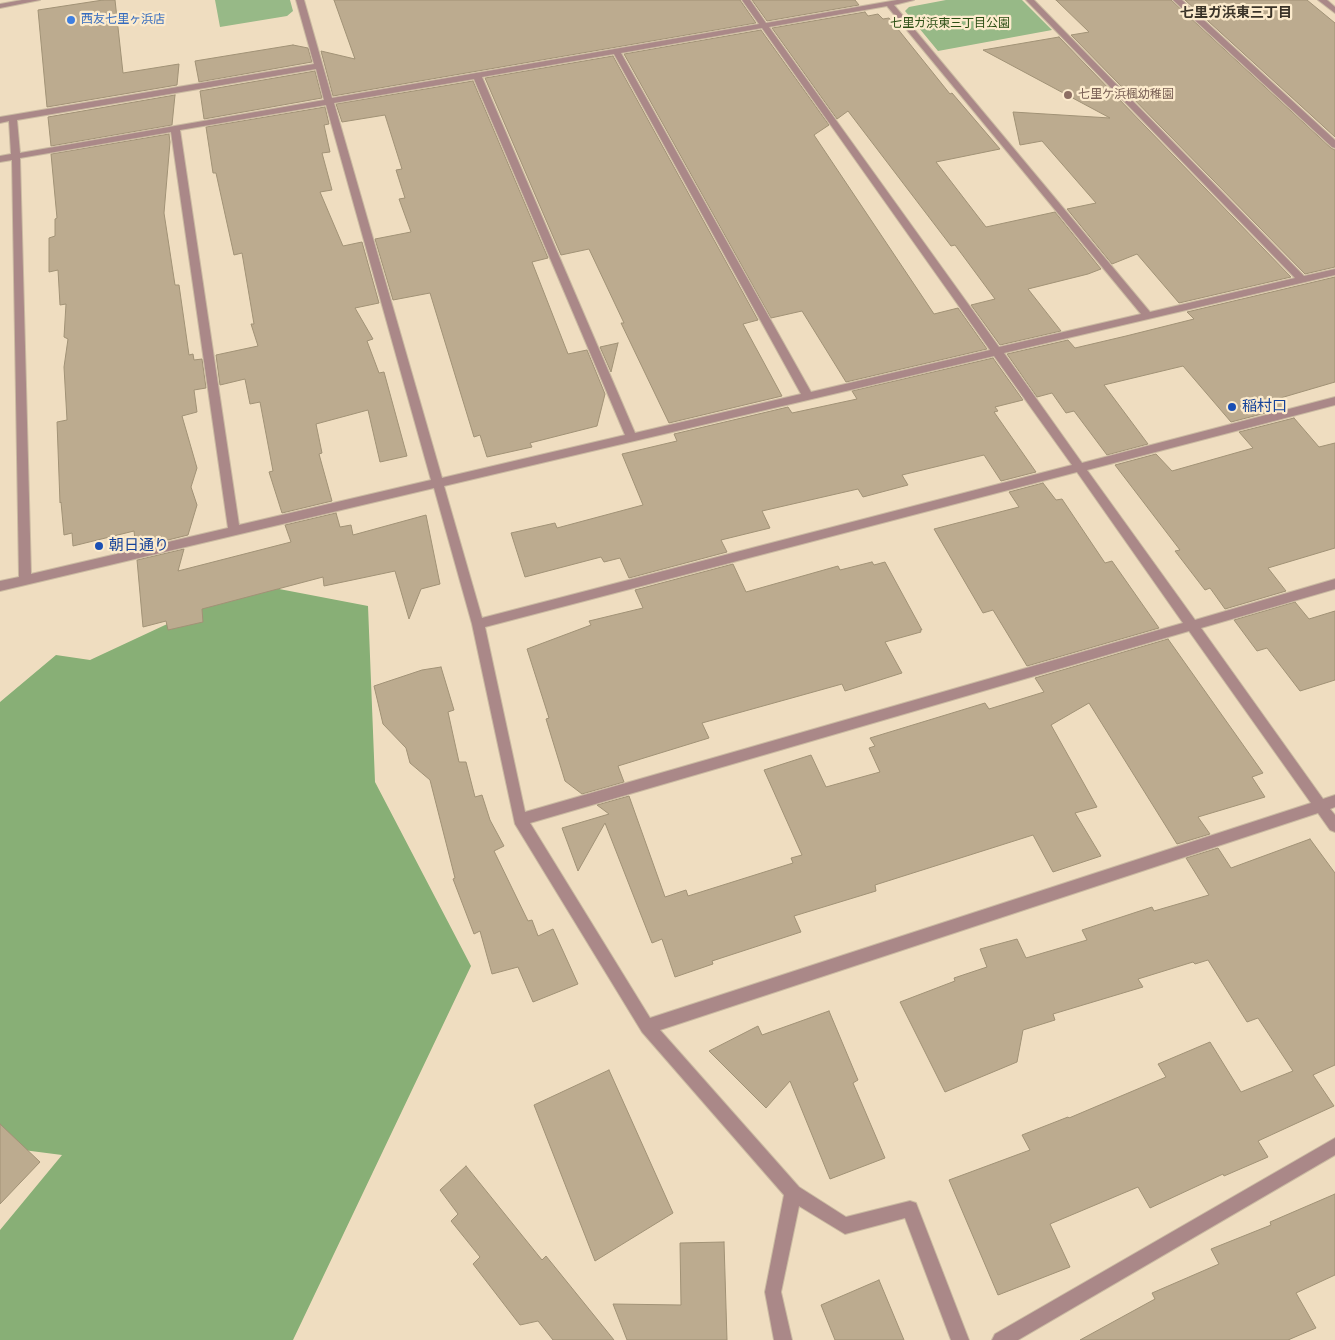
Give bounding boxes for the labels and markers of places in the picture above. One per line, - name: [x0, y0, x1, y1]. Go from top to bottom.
- place label: 西友七里ヶ浜店: [81, 13, 165, 27]
- marker: 西友七里ヶ浜店: [65, 14, 77, 26]
- place label: 七里ケ浜楓幼稚園: [1078, 88, 1174, 102]
- marker: 七里ケ浜楓幼稚園: [1062, 89, 1074, 101]
- place label: 稲村口: [1242, 398, 1287, 416]
- marker: 稲村口: [1226, 401, 1238, 413]
- place label: 朝日通り: [109, 537, 169, 555]
- marker: 朝日通り: [93, 540, 105, 552]

